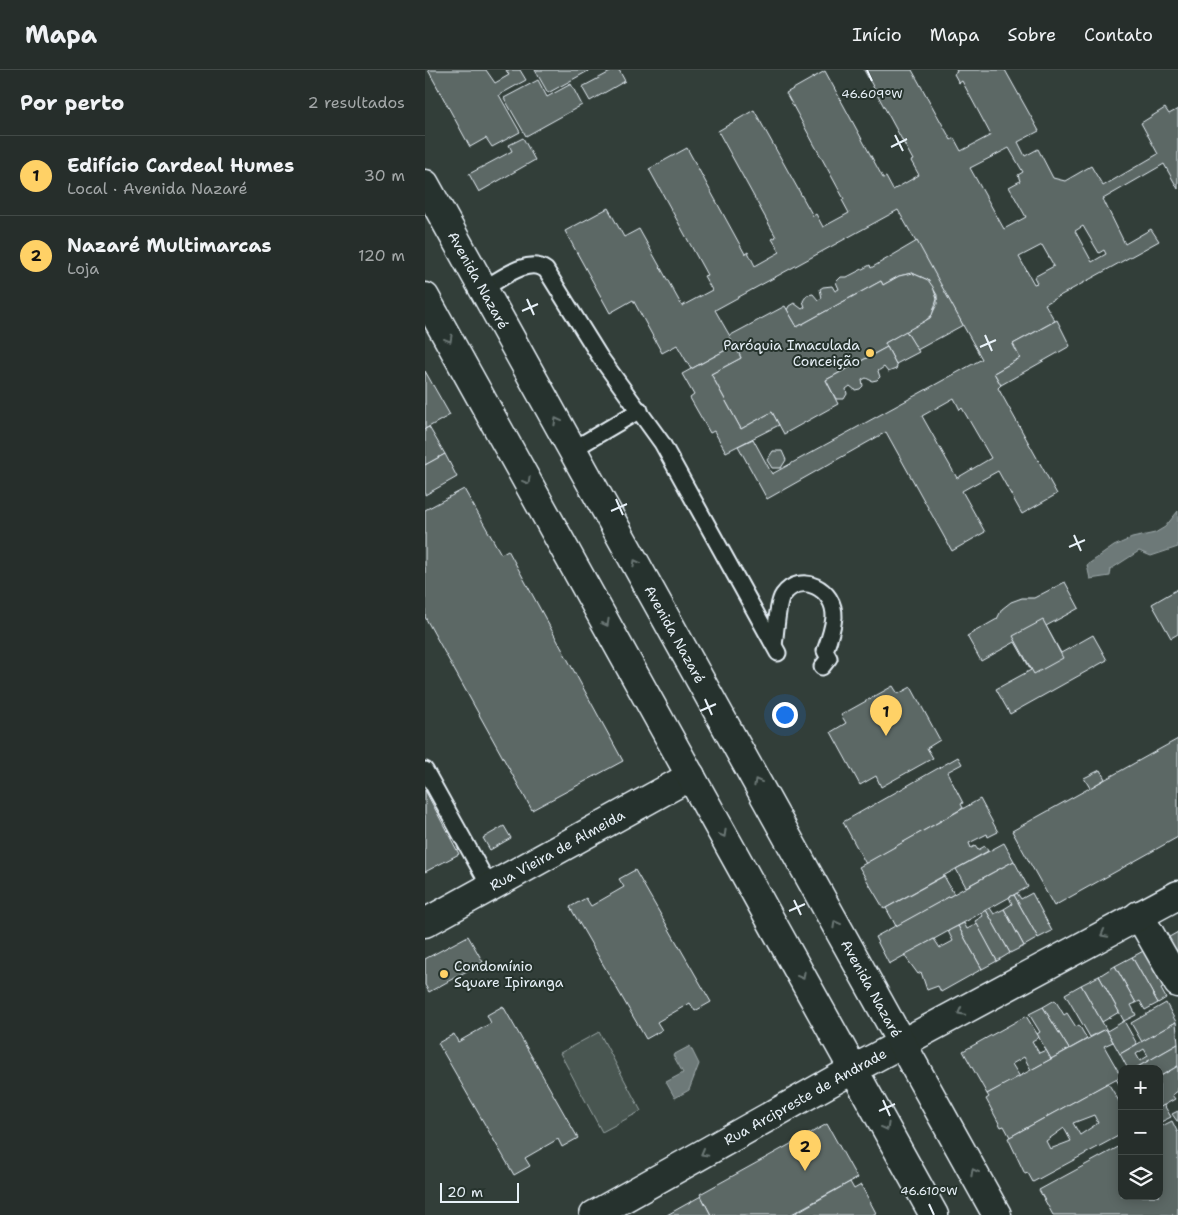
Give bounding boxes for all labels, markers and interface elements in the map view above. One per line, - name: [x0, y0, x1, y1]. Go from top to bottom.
- text: Mapa: [25, 19, 97, 51]
- text: Início: [852, 23, 902, 47]
- text: Mapa: [930, 23, 979, 47]
- text: Sobre: [1007, 23, 1056, 47]
- text: Contato: [1084, 23, 1153, 47]
- text: 46.609°W: [841, 86, 903, 102]
- text: Por perto: [20, 89, 124, 117]
- text: 2 resultados: [307, 92, 405, 113]
- text: Edifício Cardeal Humes: [67, 153, 294, 178]
- text: 1: [32, 165, 40, 186]
- text: 30 m: [364, 165, 405, 186]
- text: Local · Avenida Nazaré: [67, 178, 248, 199]
- street label: Avenida Nazaré: [444, 228, 513, 332]
- text: Nazaré Multimarcas: [67, 233, 272, 258]
- text: 2: [30, 245, 42, 266]
- text: 120 m: [358, 245, 405, 266]
- text: Loja: [67, 258, 99, 279]
- one-way arrow: [442, 334, 452, 343]
- place label: Paróquia Imaculada Conceição: [723, 336, 860, 370]
- marker: Paróquia Imaculada Conceição: [864, 347, 876, 359]
- one-way arrow: [553, 418, 563, 427]
- one-way arrow: [521, 476, 531, 485]
- one-way arrow: [632, 560, 642, 569]
- street label: Avenida Nazaré: [640, 582, 709, 686]
- one-way arrow: [600, 618, 610, 627]
- pin: 1: [870, 695, 902, 736]
- your location: [772, 702, 798, 728]
- one-way arrow: [753, 778, 763, 787]
- street label: Rua Vieira de Almeida: [486, 805, 628, 895]
- one-way arrow: [717, 828, 727, 837]
- one-way arrow: [832, 920, 842, 929]
- one-way arrow: [1100, 928, 1109, 938]
- street label: Avenida Nazaré: [837, 936, 906, 1041]
- place label: Condomínio Square Ipiranga: [454, 957, 564, 991]
- marker: Condomínio Square Ipiranga: [438, 968, 450, 980]
- one-way arrow: [795, 970, 805, 979]
- one-way arrow: [958, 1006, 967, 1016]
- street label: Rua Arcipreste de Andrade: [721, 1044, 890, 1149]
- map controls: [1118, 1065, 1163, 1200]
- button: +: [1118, 1065, 1163, 1110]
- button: −: [1118, 1110, 1163, 1155]
- one-way arrow: [880, 1122, 890, 1131]
- pin: 2: [789, 1130, 821, 1171]
- one-way arrow: [701, 1147, 710, 1157]
- button: layers: [1118, 1155, 1163, 1200]
- one-way arrow: [970, 1169, 980, 1178]
- scale bar: [440, 1180, 519, 1203]
- text: 20 m: [447, 1183, 483, 1201]
- text: 46.610°W: [900, 1183, 958, 1199]

